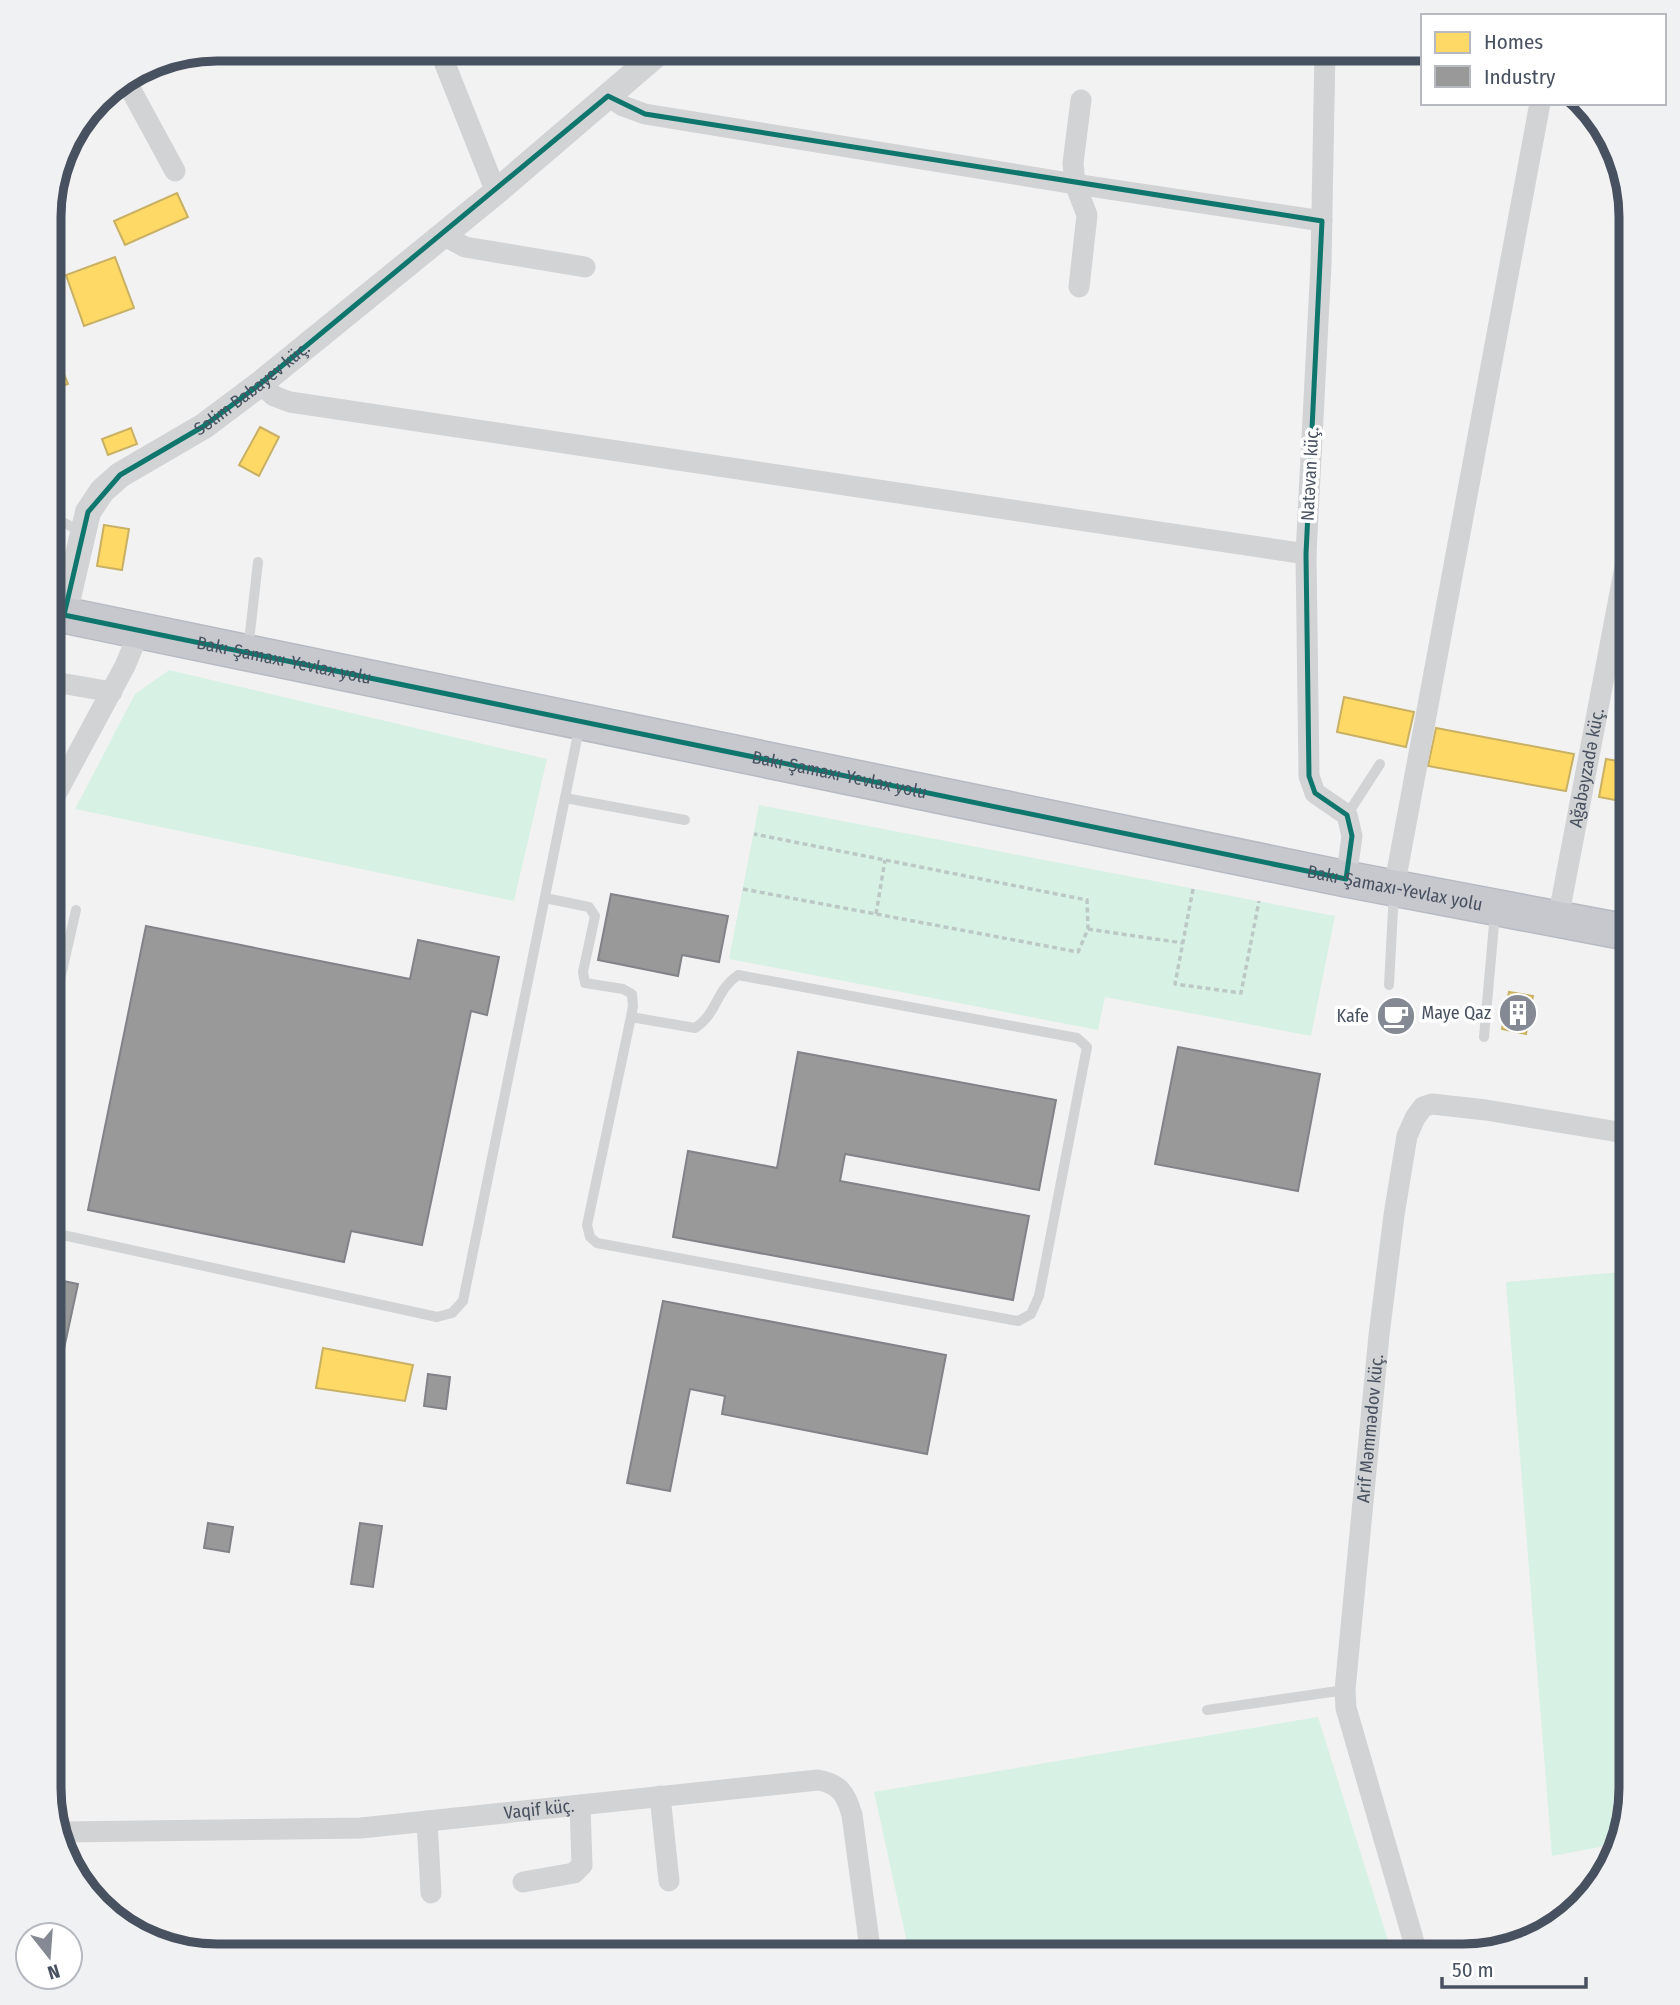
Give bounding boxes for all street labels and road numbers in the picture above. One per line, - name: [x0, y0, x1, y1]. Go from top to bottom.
- street label: Səlim Babayev küç.: [190, 337, 314, 440]
- street label: Natəvan küç.: [1297, 426, 1323, 521]
- street label: Bakı-Şamaxı-Yevlax yolu: [195, 632, 374, 689]
- street label: Ağabəyzadə küç.: [1565, 706, 1609, 829]
- street label: Bakı-Şamaxı-Yevlax yolu: [750, 746, 929, 803]
- street label: Bakı-Şamaxı-Yevlax yolu: [1305, 860, 1484, 916]
- street label: Arif Məmmədov küç.: [1352, 1353, 1388, 1504]
- street label: Vaqif küç.: [503, 1795, 575, 1824]

